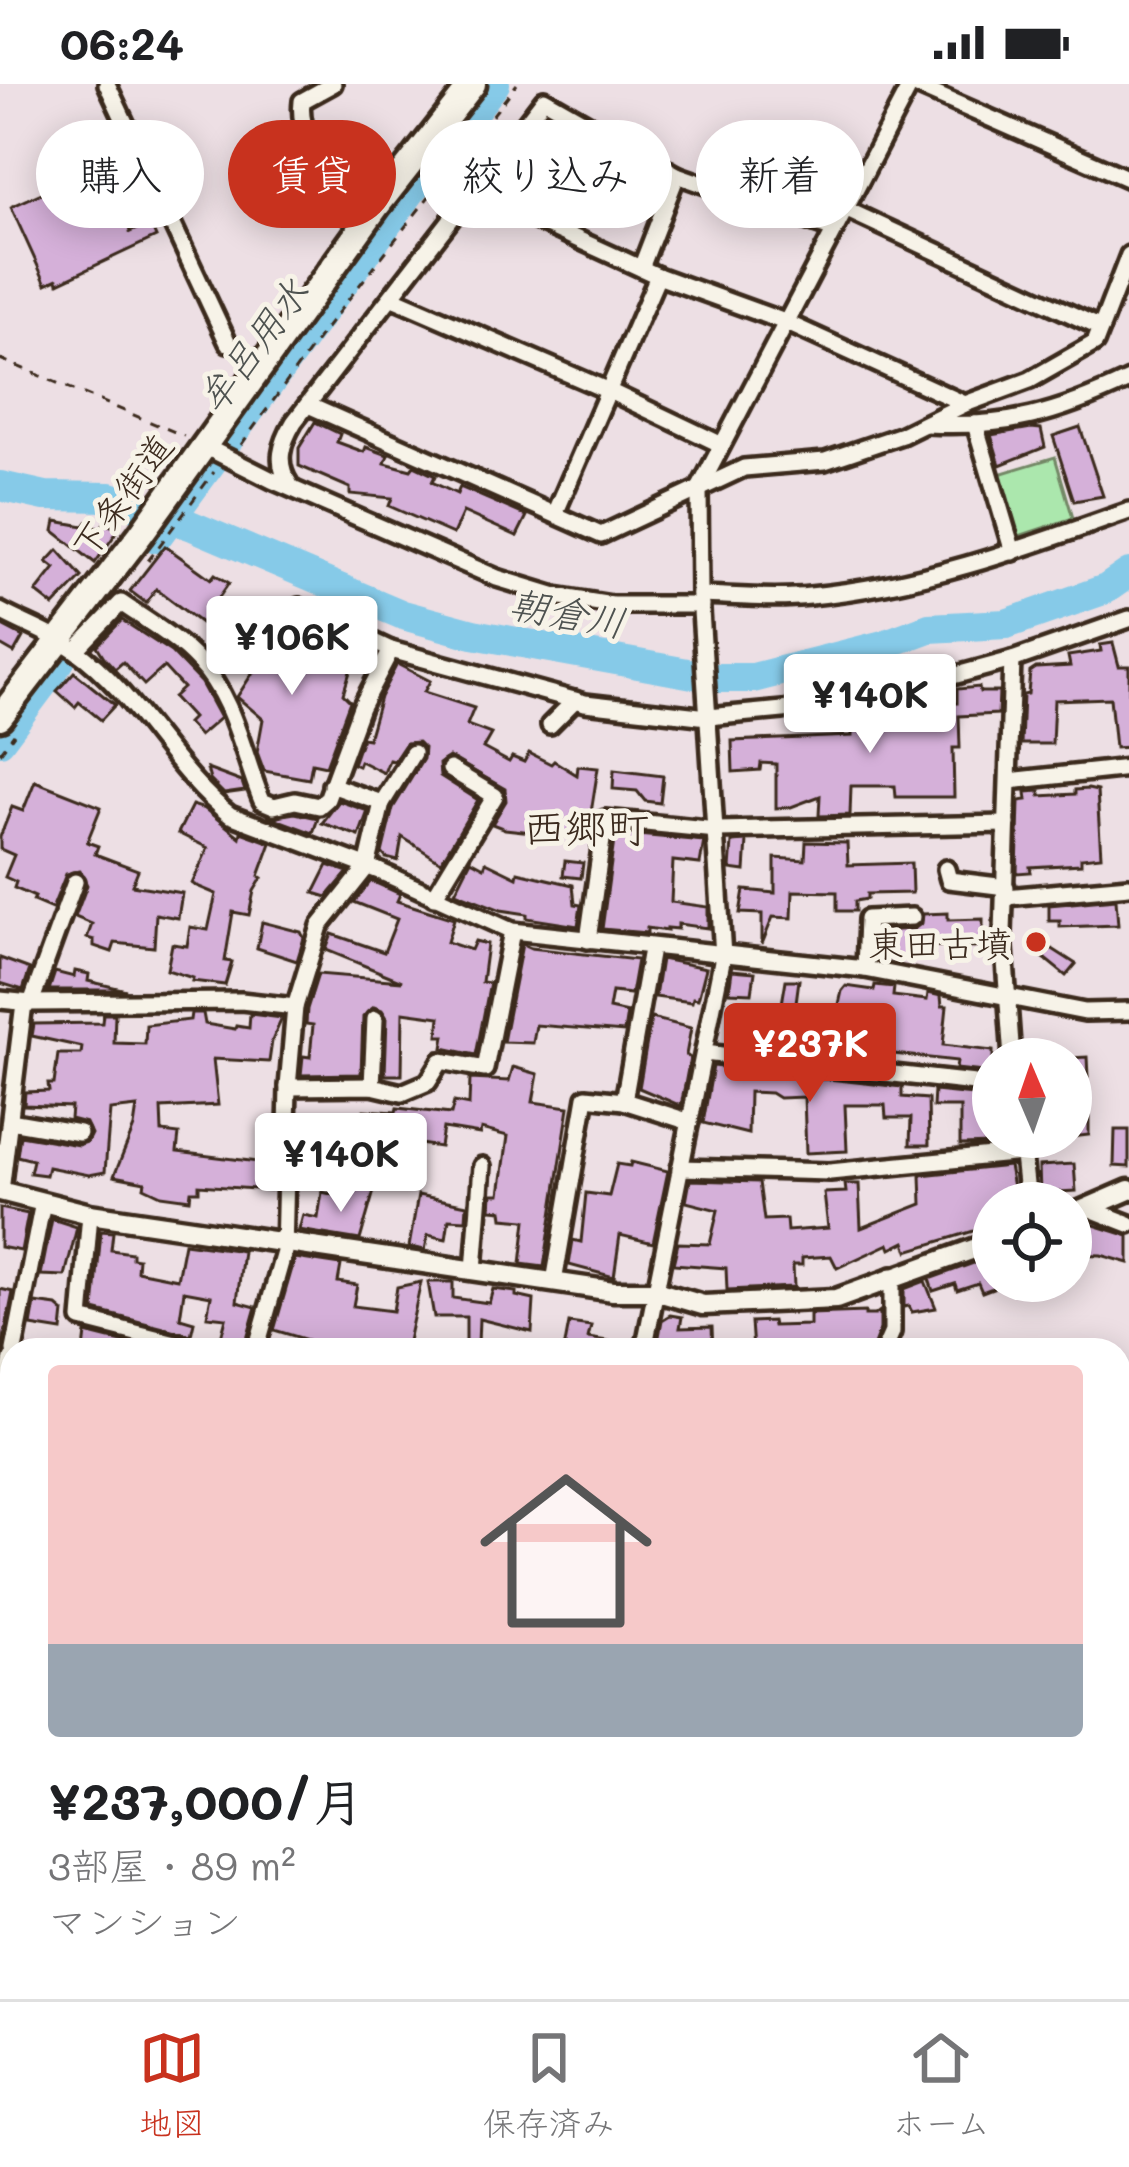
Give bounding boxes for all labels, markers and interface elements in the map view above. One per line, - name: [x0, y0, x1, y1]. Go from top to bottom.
- text: 06:24: [60, 13, 184, 71]
- chip: 購入: [36, 120, 204, 228]
- chip: 賃貸: [228, 120, 396, 228]
- chip: 絞り込み: [420, 120, 672, 228]
- chip: 新着: [696, 120, 864, 228]
- water label: 牟呂用水: [185, 267, 319, 423]
- street label: 下条街道: [60, 423, 182, 567]
- water label: 朝倉川: [506, 577, 630, 647]
- pin: ¥106K: [208, 596, 376, 698]
- text: ¥106K: [233, 609, 351, 660]
- pin: ¥140K: [786, 654, 954, 756]
- text: ¥140K: [811, 667, 929, 718]
- district label: 西郷町: [523, 799, 649, 854]
- place label: 東田古墳: [868, 919, 1012, 966]
- marker: 東田古墳: [1023, 929, 1049, 955]
- pin: ¥237K: [726, 1003, 894, 1105]
- text: ¥237K: [751, 1016, 869, 1067]
- north arrow: [972, 1038, 1092, 1158]
- map controls: [972, 1038, 1092, 1302]
- pin: ¥140K: [257, 1113, 425, 1215]
- text: ¥140K: [282, 1126, 400, 1177]
- button: locate: [972, 1182, 1092, 1302]
- icon: home: [458, 1443, 674, 1659]
- text: ¥237,000/月: [48, 1766, 364, 1833]
- text: 3部屋 · 89 m²: [48, 1839, 296, 1890]
- text: マンション: [48, 1895, 241, 1946]
- tab: 地図: [139, 2025, 205, 2145]
- tab: 保存済み: [483, 2025, 615, 2145]
- tab: ホーム: [892, 2025, 990, 2145]

